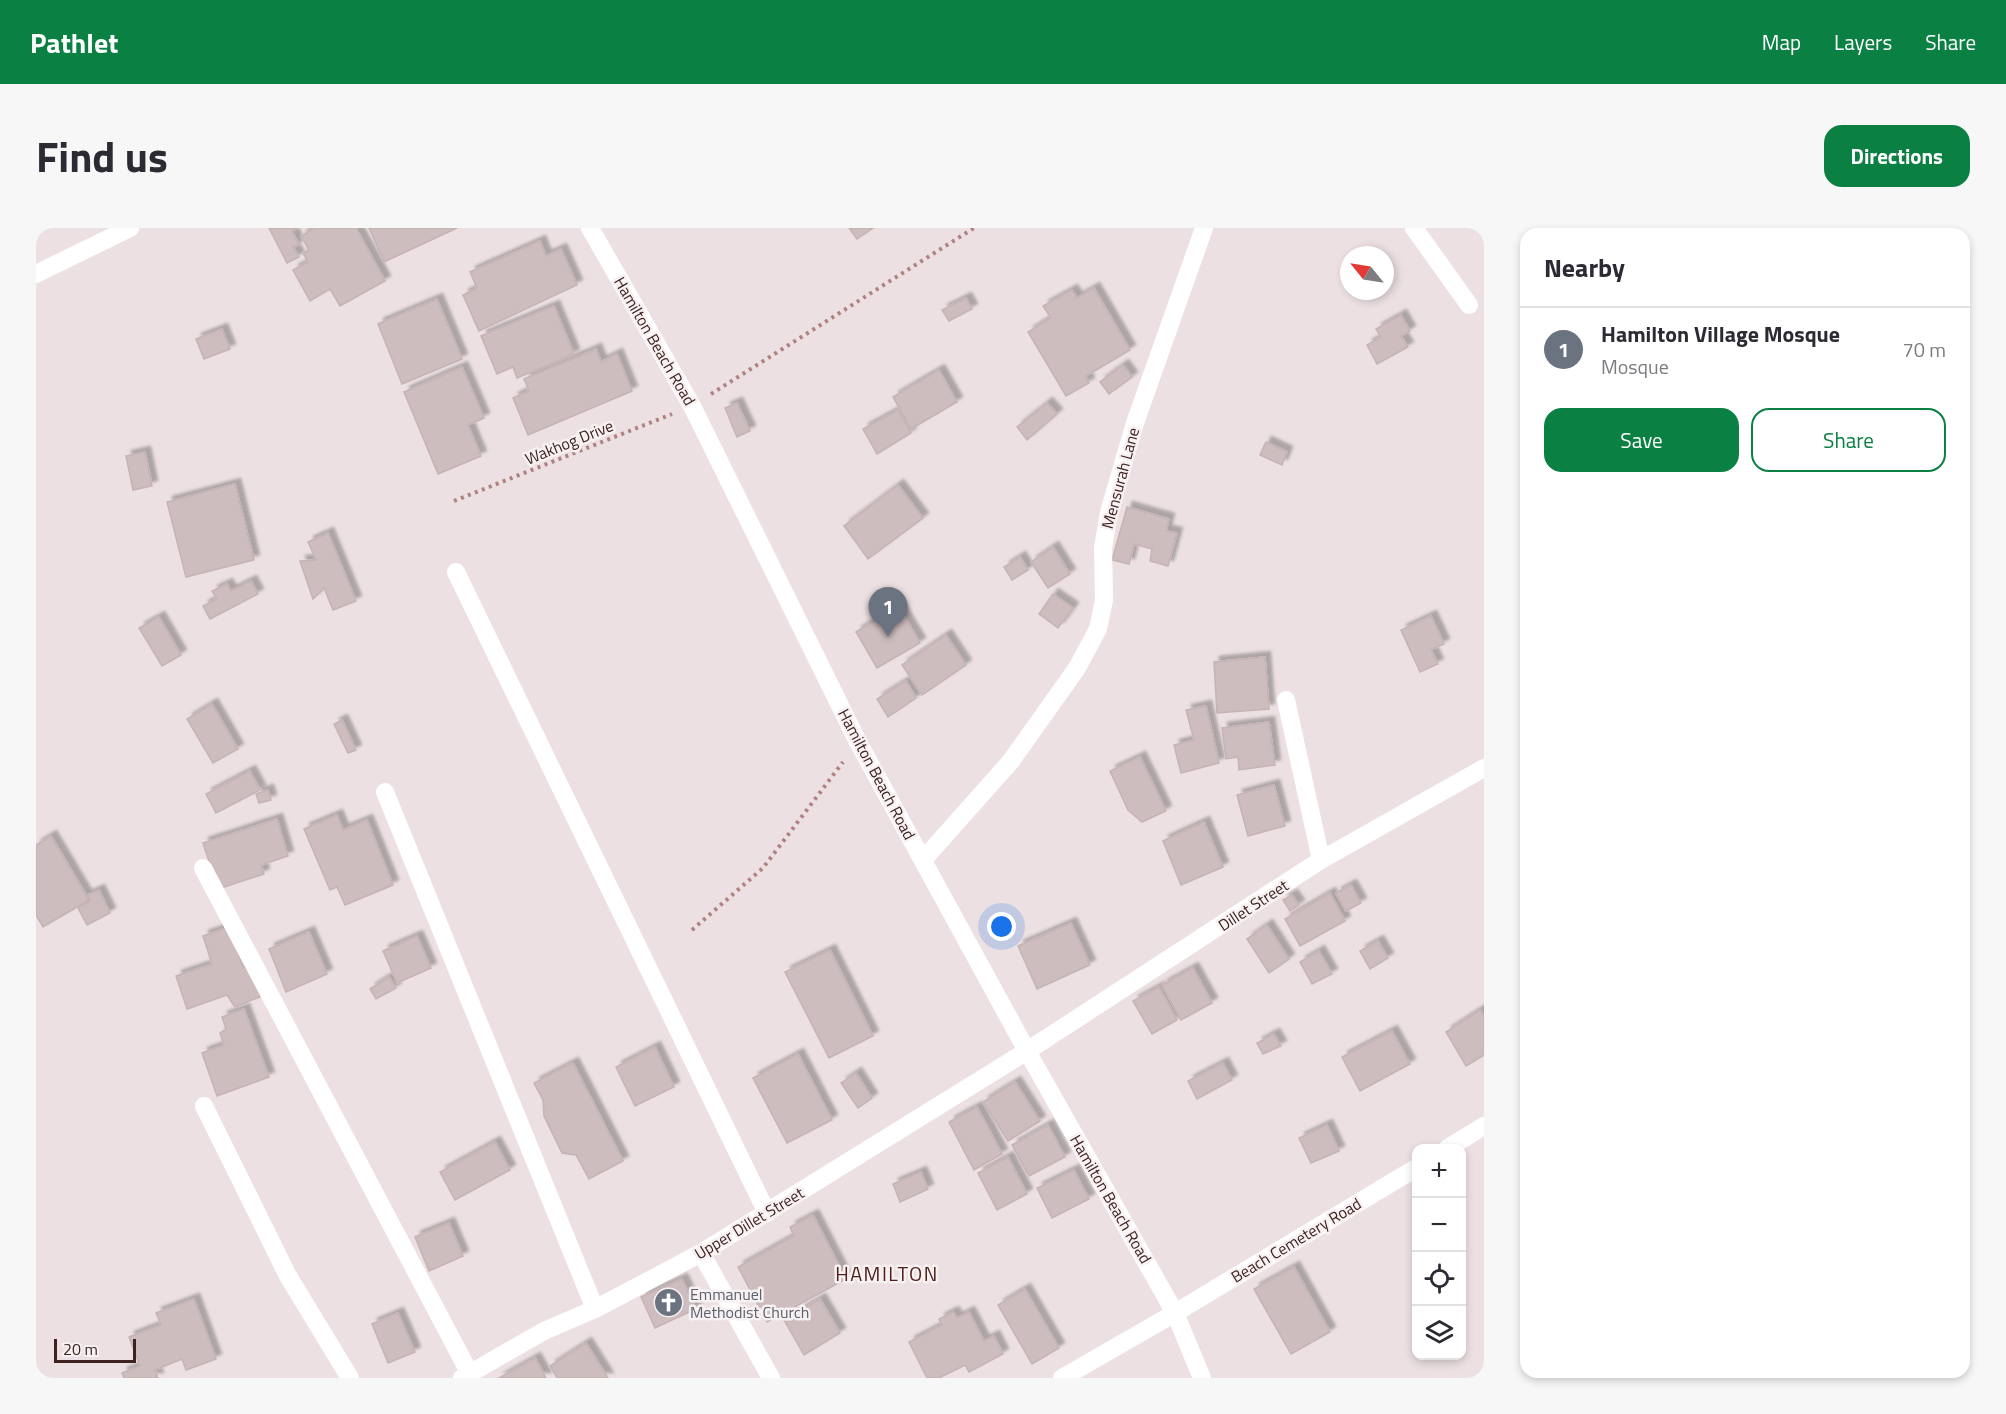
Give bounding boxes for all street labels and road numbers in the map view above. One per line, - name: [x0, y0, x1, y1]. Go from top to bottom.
- street label: Hamilton Beach Road: [608, 272, 702, 410]
- street label: Wakhog Drive: [521, 413, 617, 471]
- street label: Mensurah Lane: [1095, 425, 1145, 531]
- street label: Hamilton Beach Road: [832, 704, 922, 844]
- street label: Dillet Street: [1213, 873, 1293, 937]
- street label: Hamilton Beach Road: [1064, 1130, 1158, 1268]
- street label: Upper Dillet Street: [690, 1181, 809, 1265]
- street label: Beach Cemetery Road: [1226, 1192, 1366, 1288]

